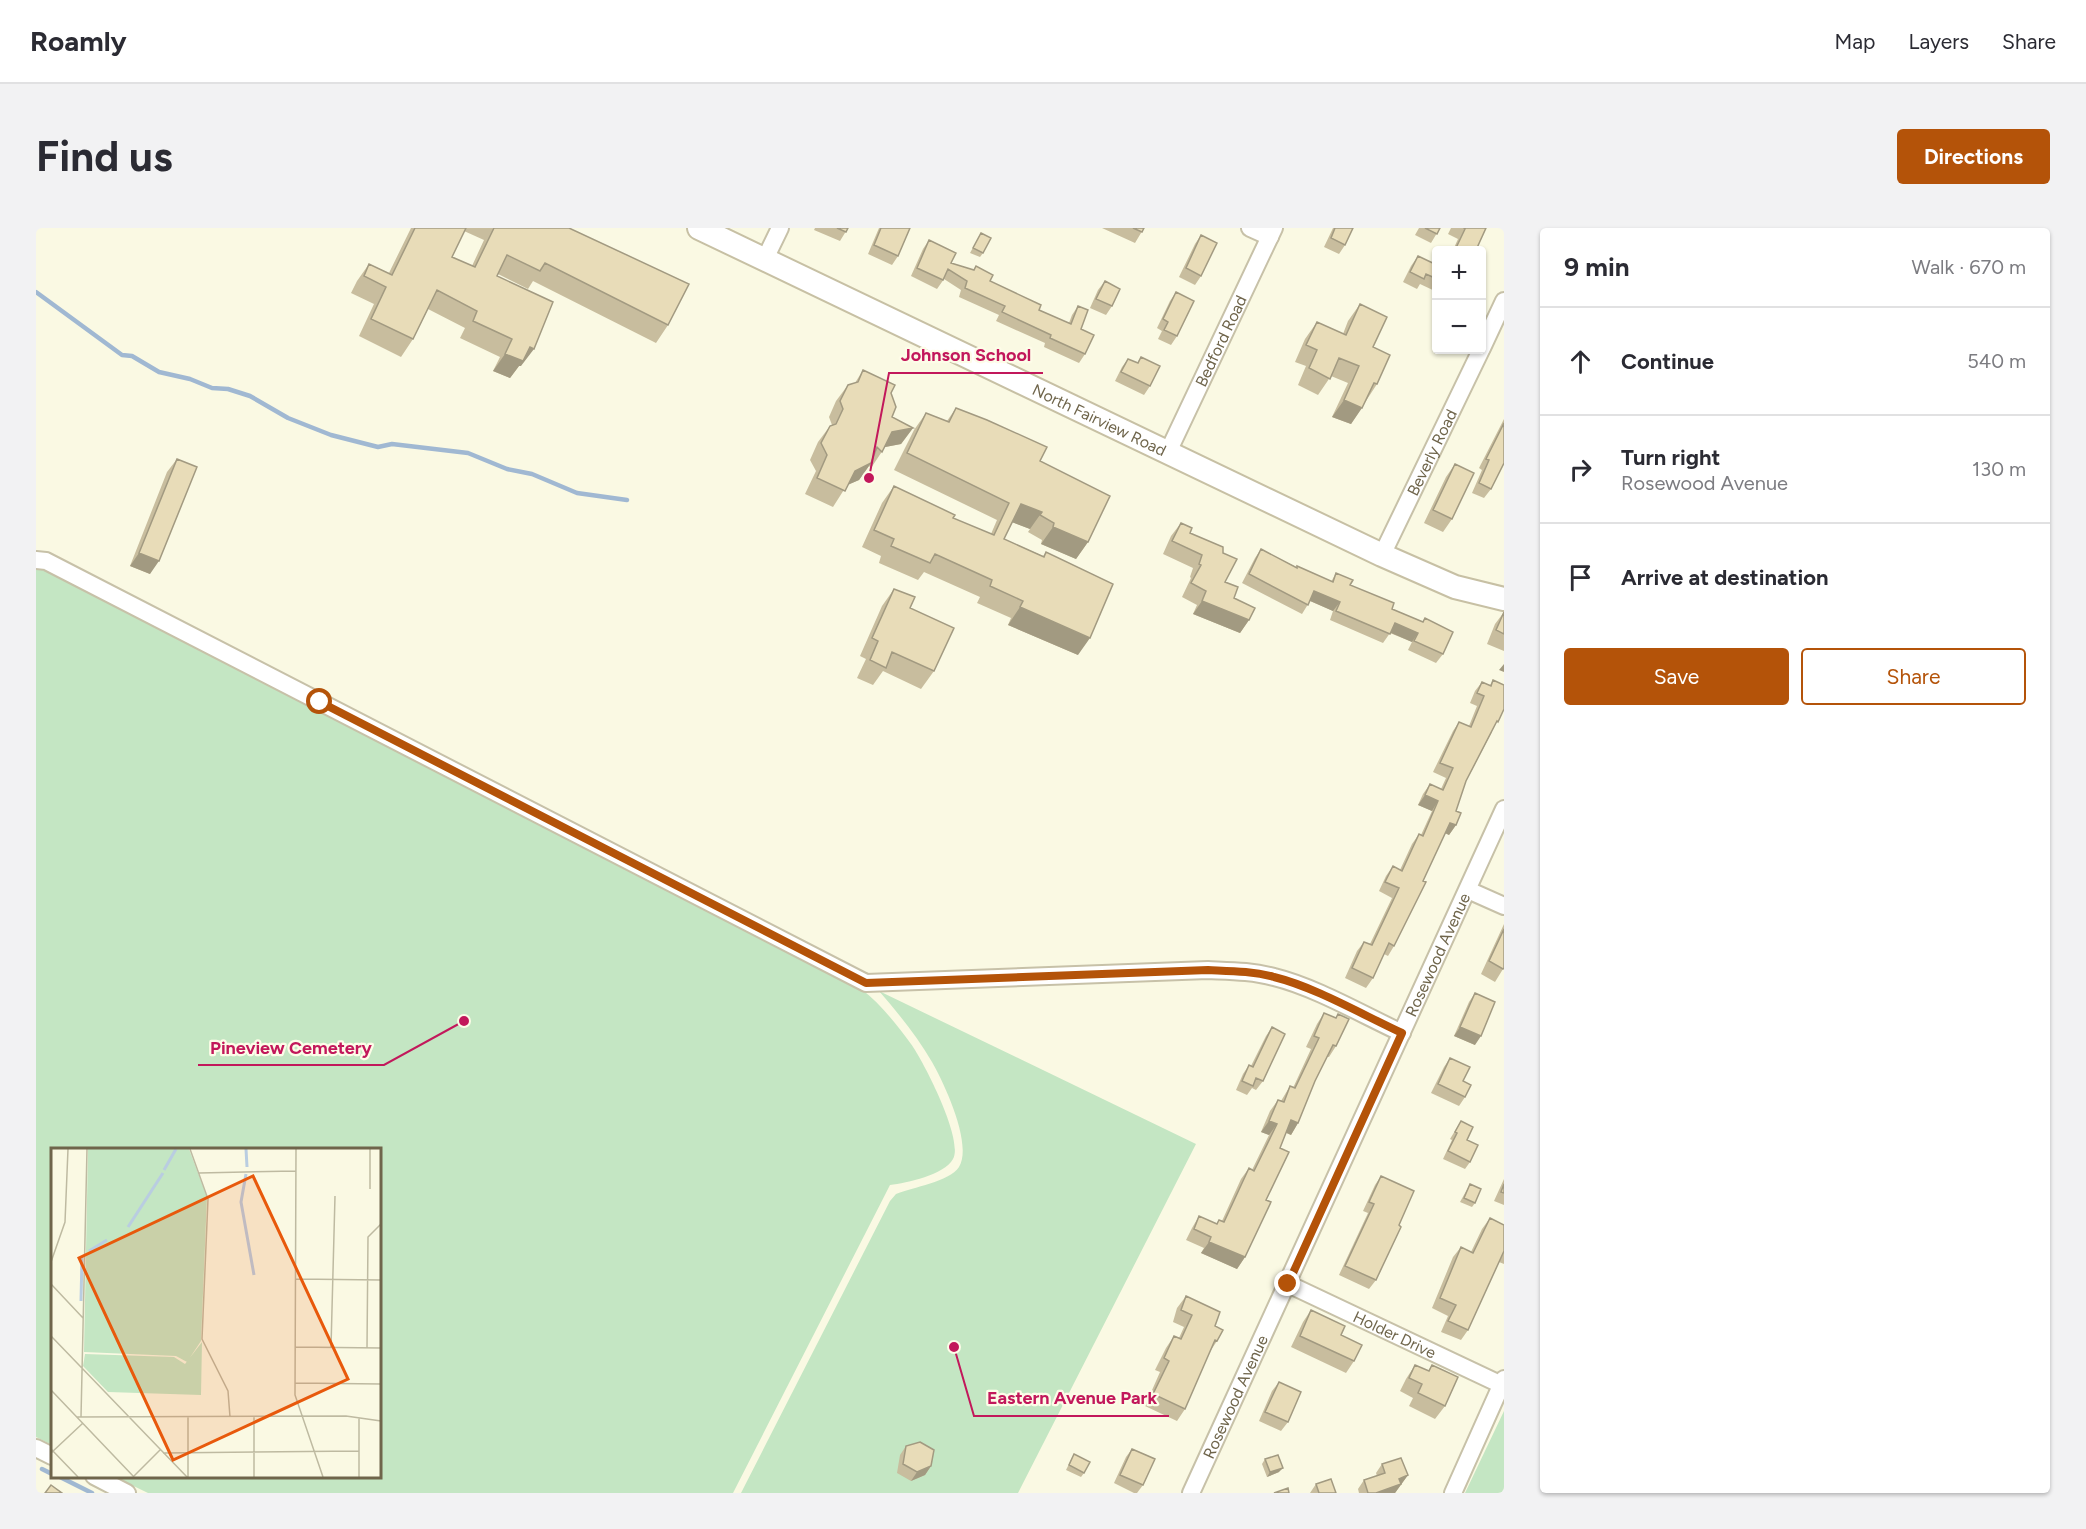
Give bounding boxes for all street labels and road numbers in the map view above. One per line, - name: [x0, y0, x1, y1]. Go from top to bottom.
- street label: Bedford Road: [1191, 292, 1251, 390]
- street label: North Fairview Road: [1029, 380, 1169, 460]
- street label: Beverly Road: [1403, 406, 1461, 499]
- street label: Rosewood Avenue: [1401, 890, 1474, 1020]
- street label: Holder Drive: [1350, 1307, 1439, 1363]
- street label: Rosewood Avenue: [1199, 1332, 1272, 1462]

